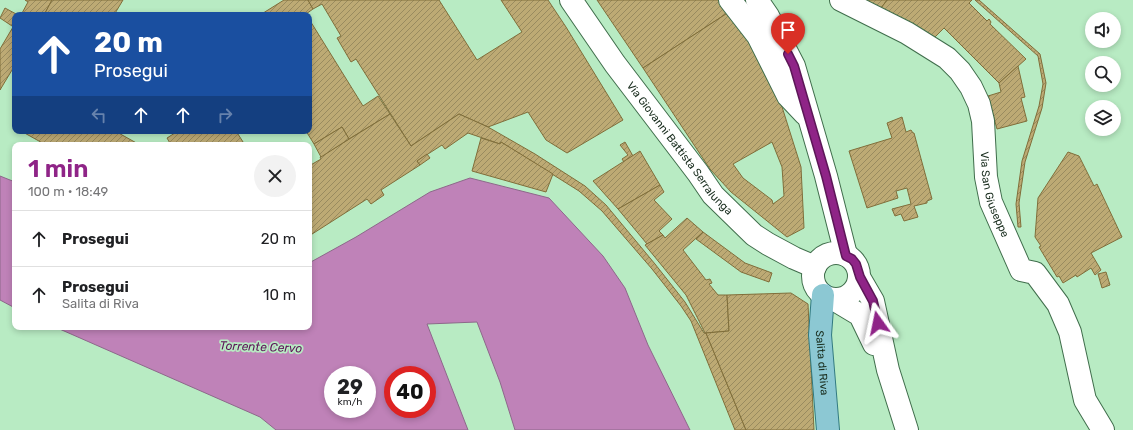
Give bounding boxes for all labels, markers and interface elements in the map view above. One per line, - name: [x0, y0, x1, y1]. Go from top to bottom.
- map controls: [1085, 12, 1121, 136]
- button: sound: [1085, 12, 1121, 48]
- pin: [771, 13, 805, 54]
- icon: arrive: [777, 19, 799, 41]
- text: 20 m: [94, 26, 163, 59]
- icon: ahead: [28, 28, 80, 80]
- button: search: [1085, 56, 1121, 92]
- text: Prosegui: [94, 60, 168, 82]
- street label: Via Giovanni Battista Serralunga: [624, 79, 736, 217]
- button: layers: [1085, 100, 1121, 136]
- icon: left: [88, 104, 110, 126]
- icon: ahead: [130, 104, 152, 126]
- icon: ahead: [172, 104, 194, 126]
- icon: right: [214, 104, 236, 126]
- street label: Via San Giuseppe: [978, 151, 1012, 239]
- text: 1 min: [28, 155, 88, 183]
- button: close: [254, 155, 296, 197]
- text: 100 m · 18:49: [28, 184, 108, 199]
- icon: ahead: [28, 228, 50, 250]
- text: Prosegui: [62, 230, 129, 248]
- text: 20 m: [261, 230, 296, 248]
- text: Prosegui: [62, 278, 129, 296]
- icon: ahead: [28, 284, 50, 306]
- text: 10 m: [263, 286, 296, 304]
- text: Salita di Riva: [62, 296, 139, 311]
- position arrow: [857, 302, 899, 344]
- street label: Salita di Riva: [813, 330, 832, 396]
- water label: Torrente Cervo: [220, 339, 303, 355]
- speed limit sign: 40: [384, 366, 436, 418]
- text: 29: [337, 375, 363, 399]
- text: km/h: [338, 396, 362, 408]

